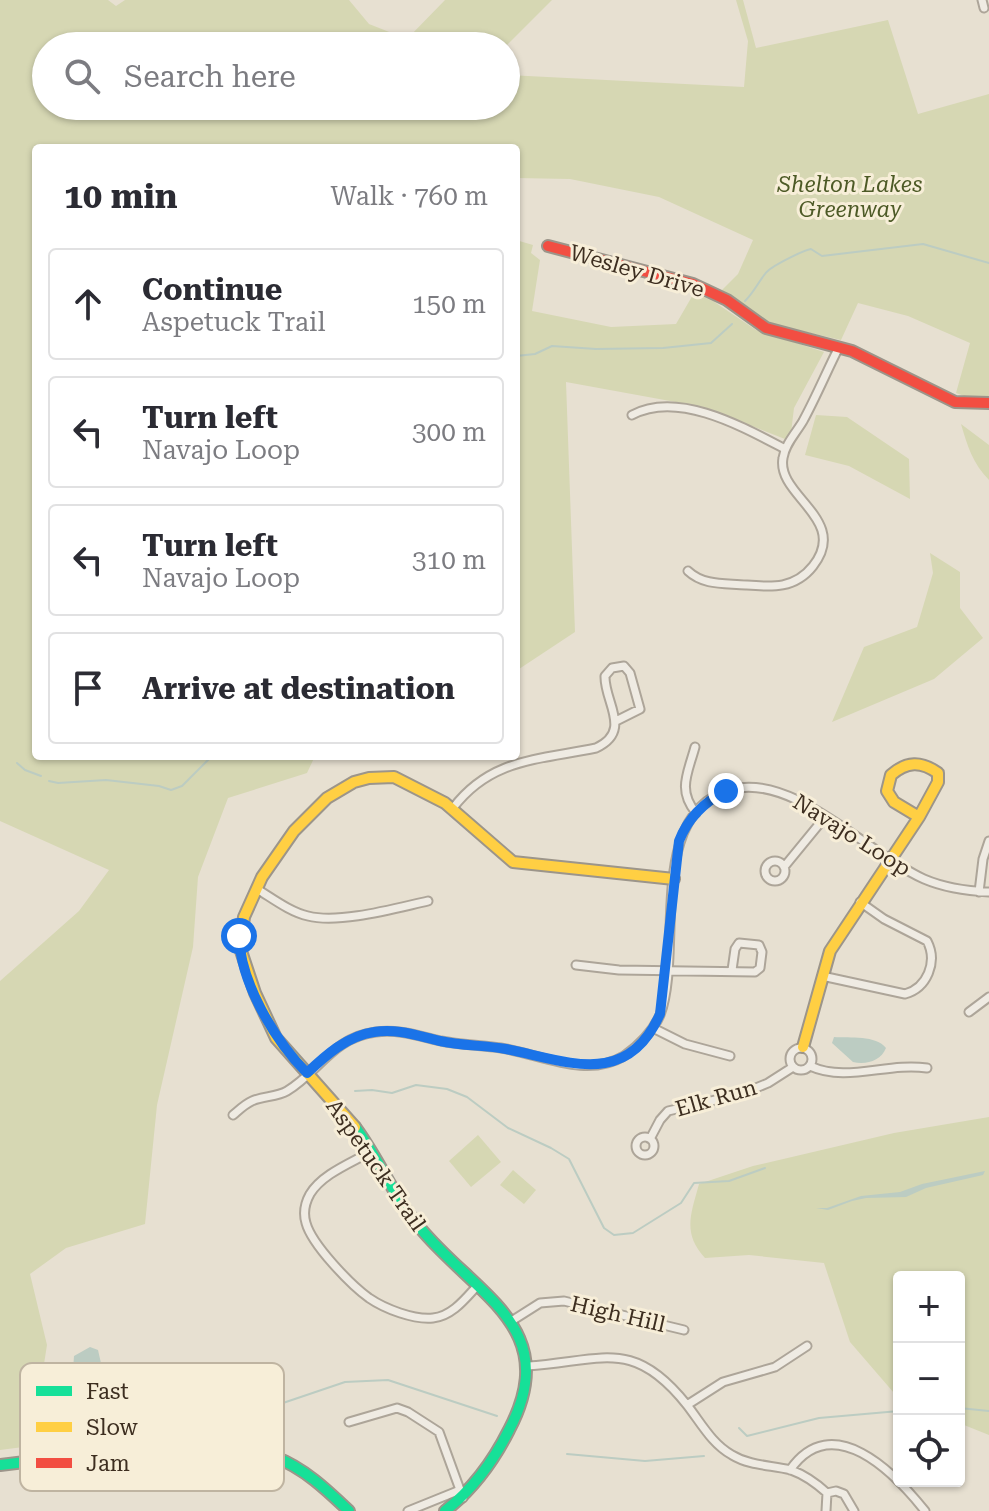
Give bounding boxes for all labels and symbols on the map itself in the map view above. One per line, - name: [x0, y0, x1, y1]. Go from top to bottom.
- park label: Shelton Lakes Greenway: [777, 172, 922, 222]
- street label: Wesley Drive: [567, 240, 707, 302]
- route end: [708, 773, 744, 809]
- street label: Navajo Loop: [789, 789, 915, 881]
- route start: [221, 918, 257, 954]
- street label: Elk Run: [673, 1075, 759, 1121]
- street label: Aspetuck Trail: [321, 1094, 431, 1236]
- street label: High Hill: [568, 1291, 668, 1337]
- legend: [20, 1363, 284, 1491]
- text: Fast: [86, 1379, 129, 1404]
- text: Slow: [86, 1415, 139, 1440]
- text: Jam: [86, 1451, 130, 1476]

